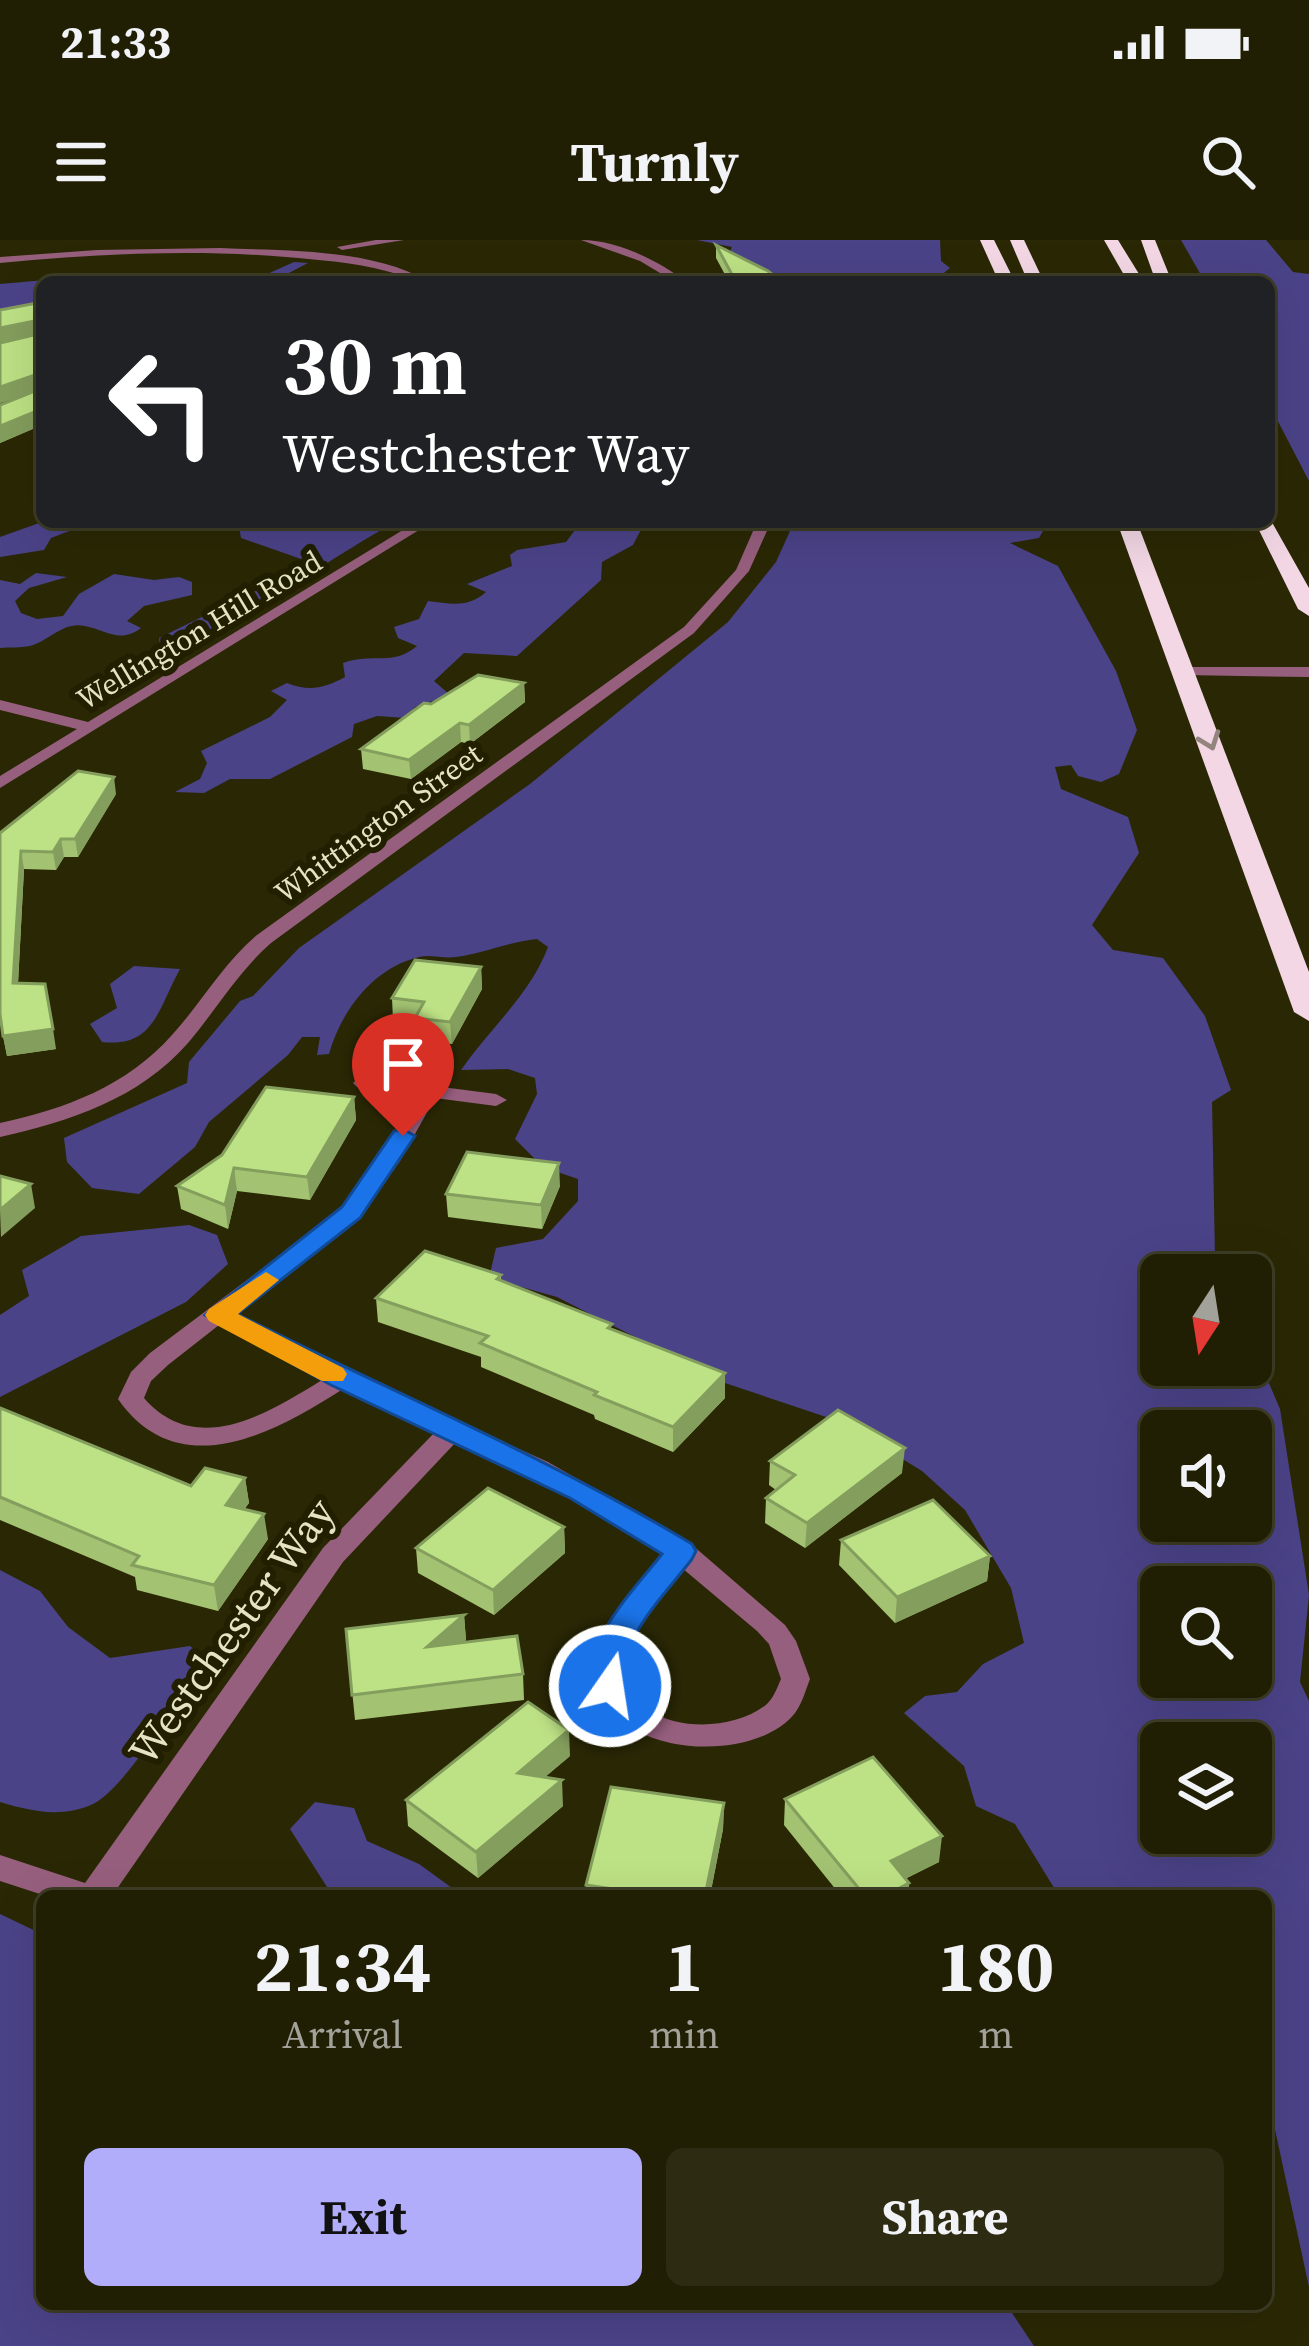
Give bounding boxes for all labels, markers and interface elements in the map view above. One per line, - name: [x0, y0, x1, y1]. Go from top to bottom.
- text: 21:33: [60, 11, 171, 73]
- text: Turnly: [570, 125, 739, 199]
- icon: menu: [48, 129, 114, 195]
- icon: search: [1195, 129, 1261, 195]
- text: 30 m: [282, 307, 467, 422]
- icon: left: [84, 324, 240, 480]
- text: Westchester Way: [282, 416, 689, 490]
- street label: Wellington Hill Road: [69, 541, 329, 719]
- one-way arrow: [1195, 729, 1220, 750]
- street label: Whittington Street: [266, 734, 490, 912]
- pin: [352, 1013, 454, 1136]
- icon: arrive: [370, 1031, 436, 1097]
- north arrow: [1140, 1254, 1272, 1386]
- map controls: [1140, 1254, 1272, 1854]
- button: sound: [1140, 1410, 1272, 1542]
- street label: Westchester Way: [114, 1485, 348, 1776]
- button: search: [1140, 1566, 1272, 1698]
- position arrow: [547, 1623, 673, 1749]
- button: layers: [1140, 1722, 1272, 1854]
- text: 21:34: [254, 1916, 431, 2015]
- text: 1: [665, 1916, 704, 2015]
- text: 180: [937, 1916, 1054, 2015]
- text: Arrival: [282, 2008, 403, 2061]
- text: min: [649, 2008, 720, 2061]
- text: m: [978, 2008, 1013, 2061]
- button: Exit: [84, 2148, 642, 2286]
- button: Share: [666, 2148, 1224, 2286]

